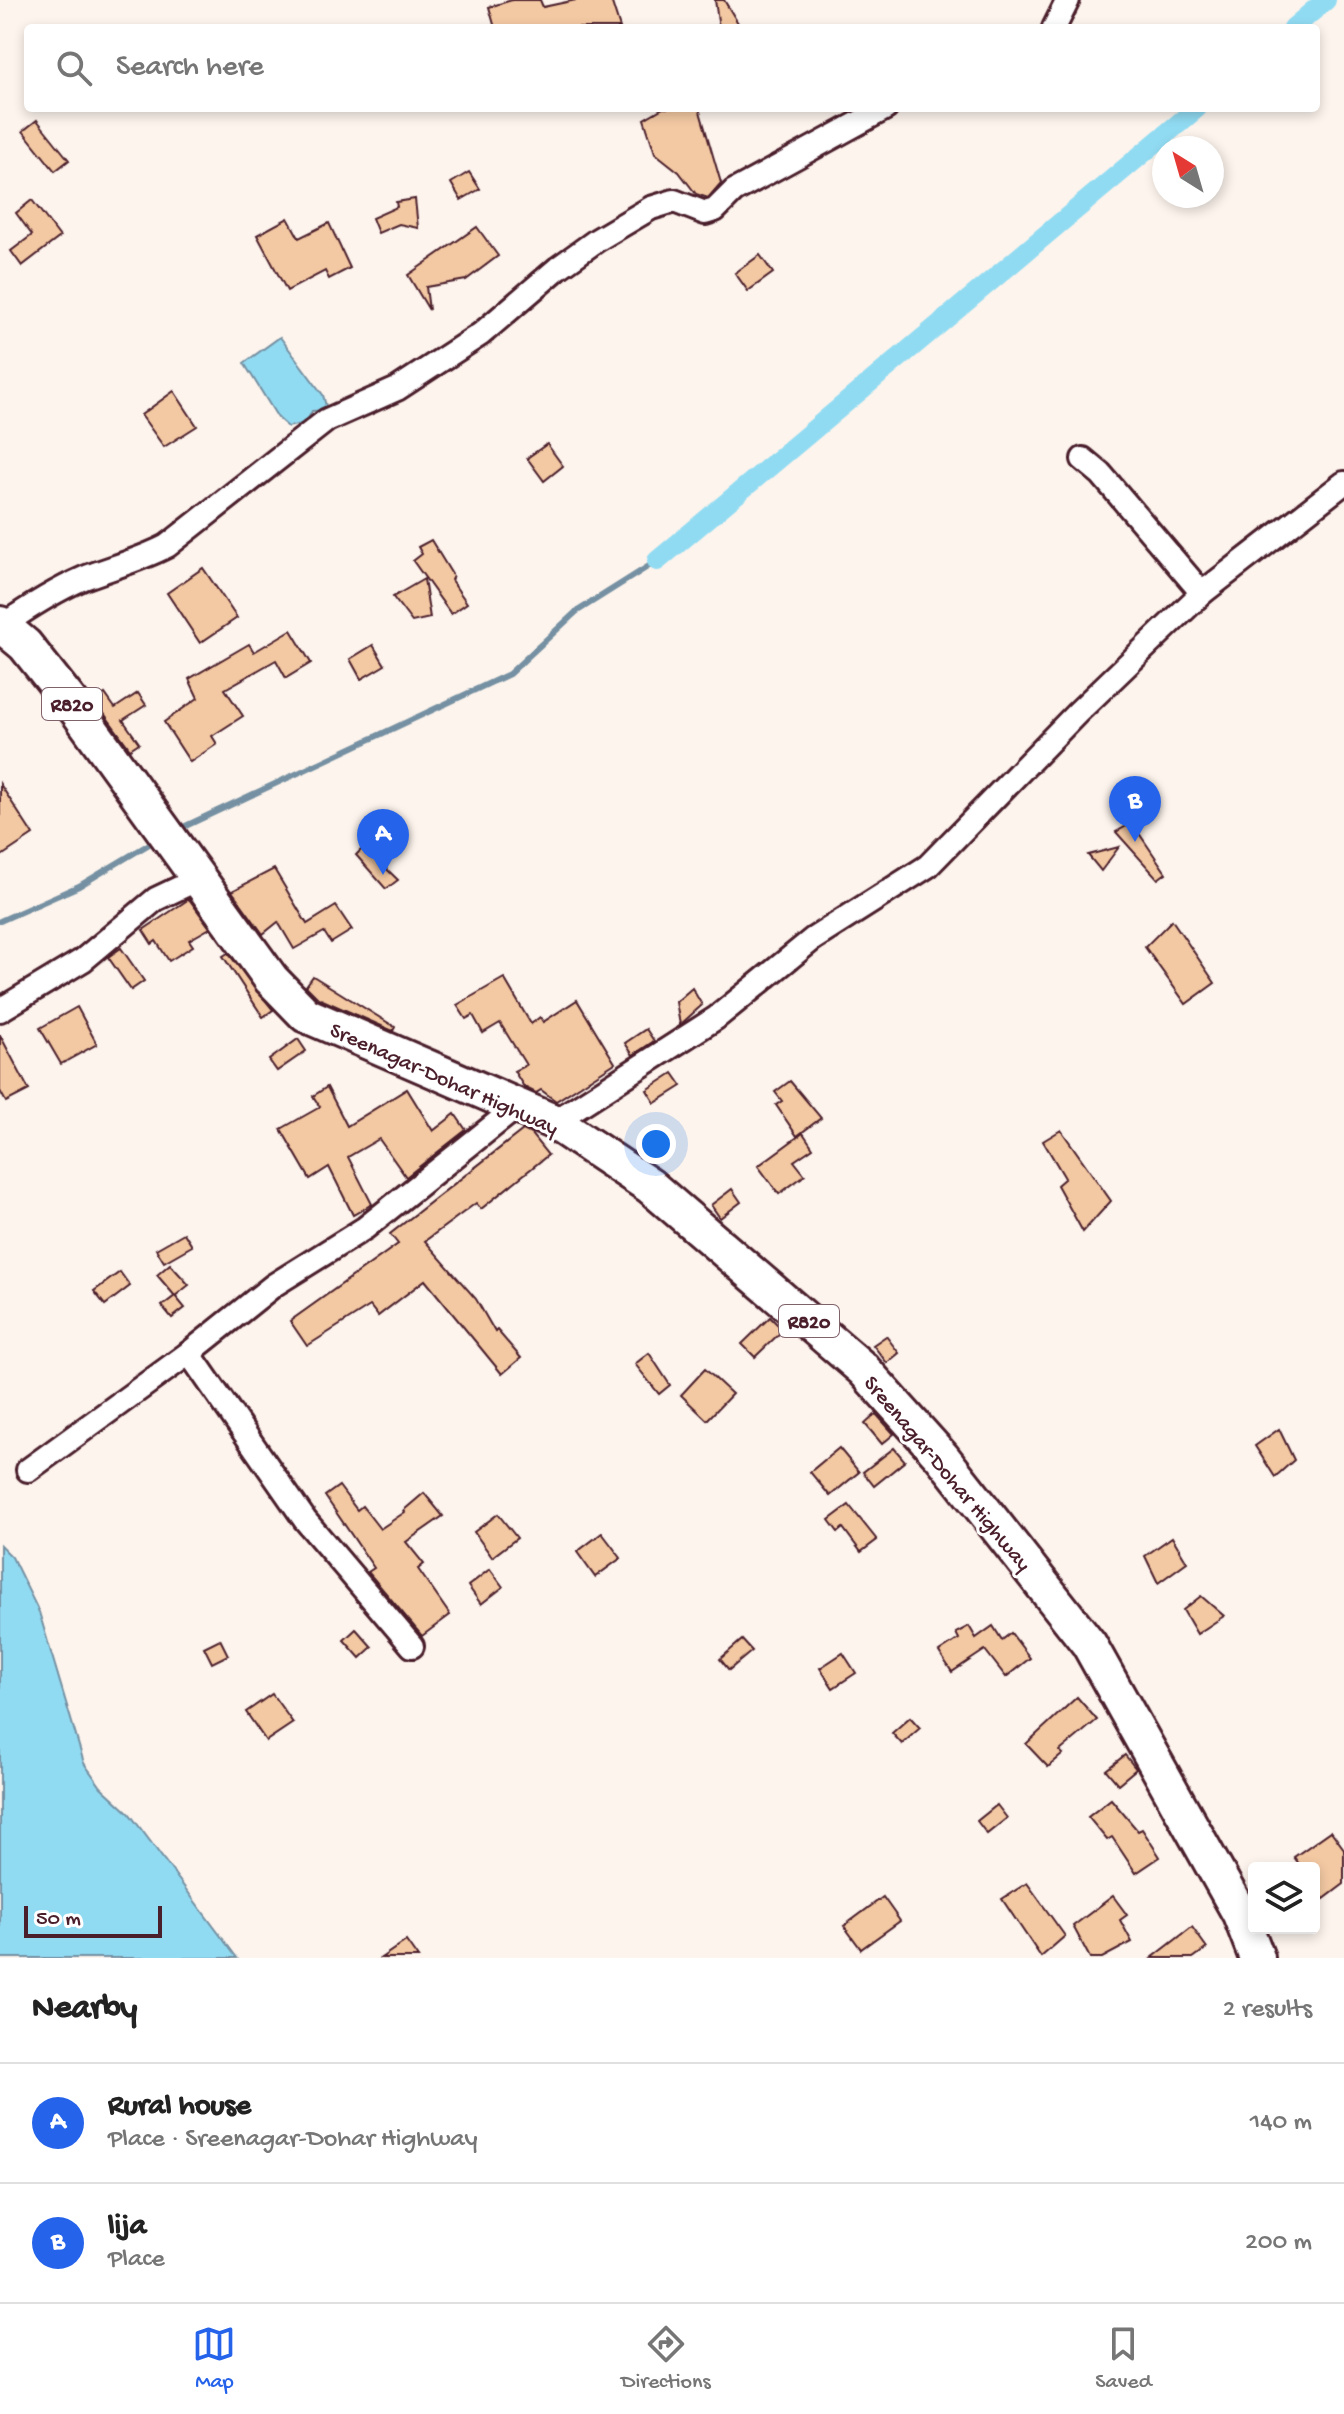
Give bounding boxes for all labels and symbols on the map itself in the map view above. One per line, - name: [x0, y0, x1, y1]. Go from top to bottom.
- north arrow: [1152, 136, 1224, 208]
- road number: R820: [42, 688, 102, 720]
- pin: B: [1109, 776, 1161, 842]
- pin: A: [357, 809, 409, 875]
- street label: Sreenagar-Dohar Highway: [325, 1018, 562, 1143]
- your location: [636, 1124, 676, 1164]
- road number: R820: [779, 1305, 839, 1337]
- street label: Sreenagar-Dohar Highway: [856, 1371, 1035, 1578]
- scale bar: [24, 1902, 162, 1938]

